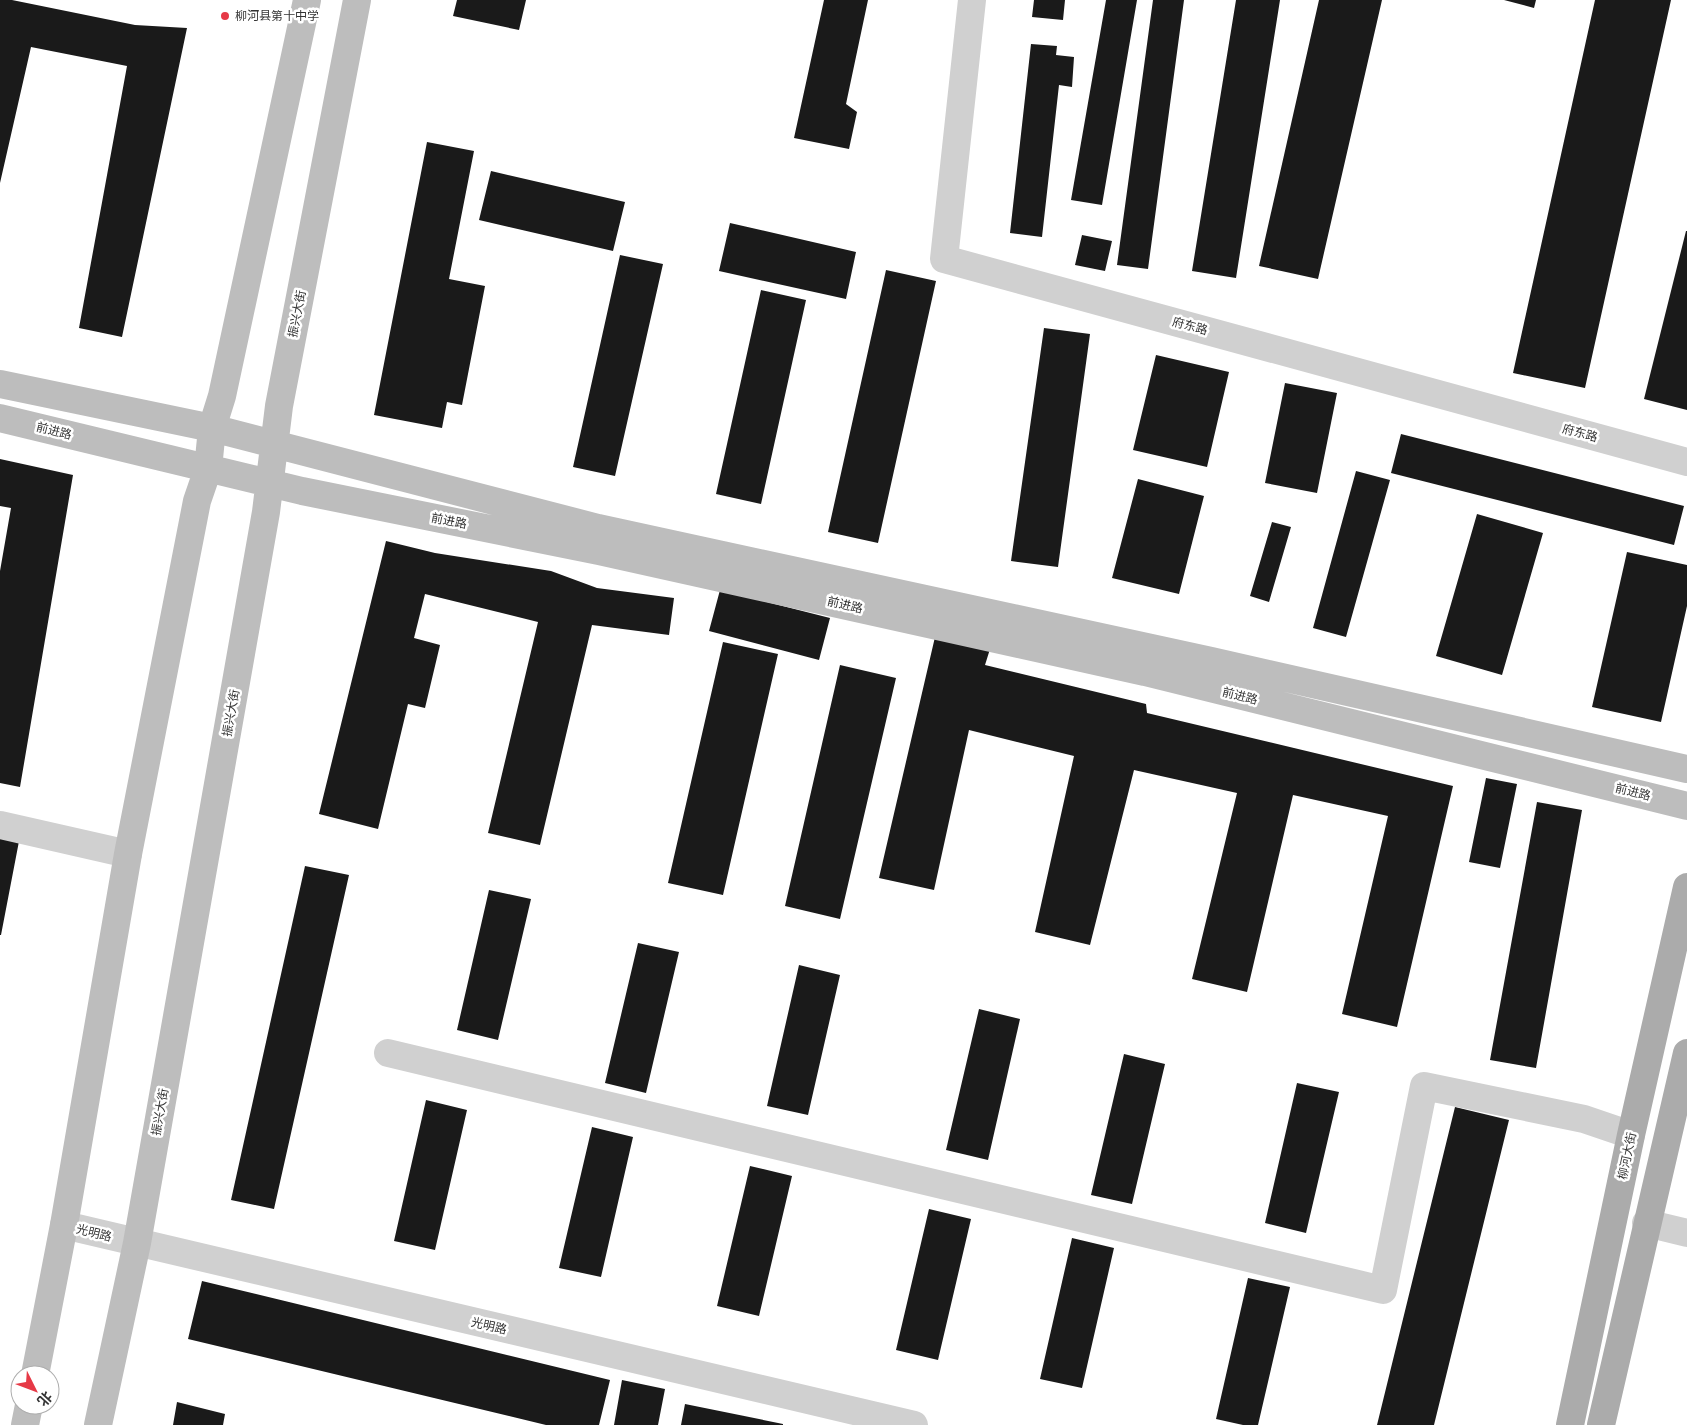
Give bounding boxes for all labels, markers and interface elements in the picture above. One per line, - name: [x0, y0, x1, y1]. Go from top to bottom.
- place label: 柳河县第十中学: [235, 8, 319, 22]
- marker: 柳河县第十中学: [219, 10, 231, 22]
- street label: 振兴大街: [285, 289, 307, 339]
- street label: 府东路: [1171, 314, 1209, 336]
- street label: 前进路: [35, 419, 73, 441]
- street label: 府东路: [1561, 421, 1599, 443]
- street label: 前进路: [430, 510, 468, 530]
- street label: 前进路: [826, 593, 864, 615]
- street label: 前进路: [1221, 684, 1259, 706]
- street label: 振兴大街: [219, 688, 241, 738]
- street label: 前进路: [1614, 780, 1652, 802]
- street label: 振兴大街: [148, 1087, 170, 1137]
- street label: 柳河大街: [1614, 1131, 1638, 1181]
- street label: 光明路: [75, 1221, 113, 1243]
- street label: 光明路: [470, 1314, 508, 1336]
- north arrow: [10, 1365, 60, 1415]
- text: 北: [34, 1388, 56, 1410]

